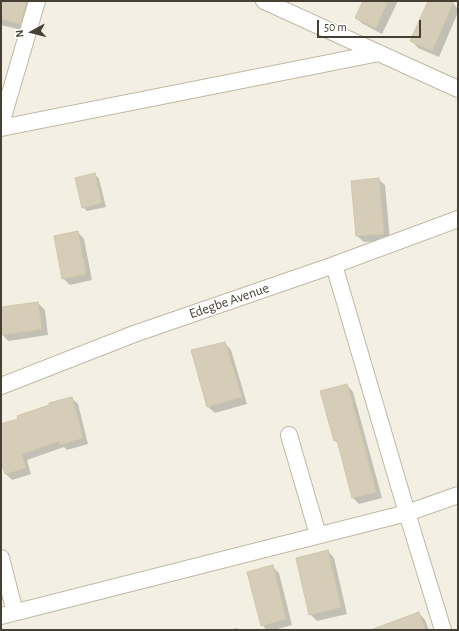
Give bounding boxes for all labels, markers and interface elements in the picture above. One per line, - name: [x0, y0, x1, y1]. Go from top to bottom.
- north arrow: [12, 12, 52, 52]
- scale bar: [319, 12, 423, 38]
- text: 50 m: [324, 21, 347, 33]
- text: N: [14, 29, 26, 38]
- street label: Edegbe Avenue: [187, 279, 271, 323]

